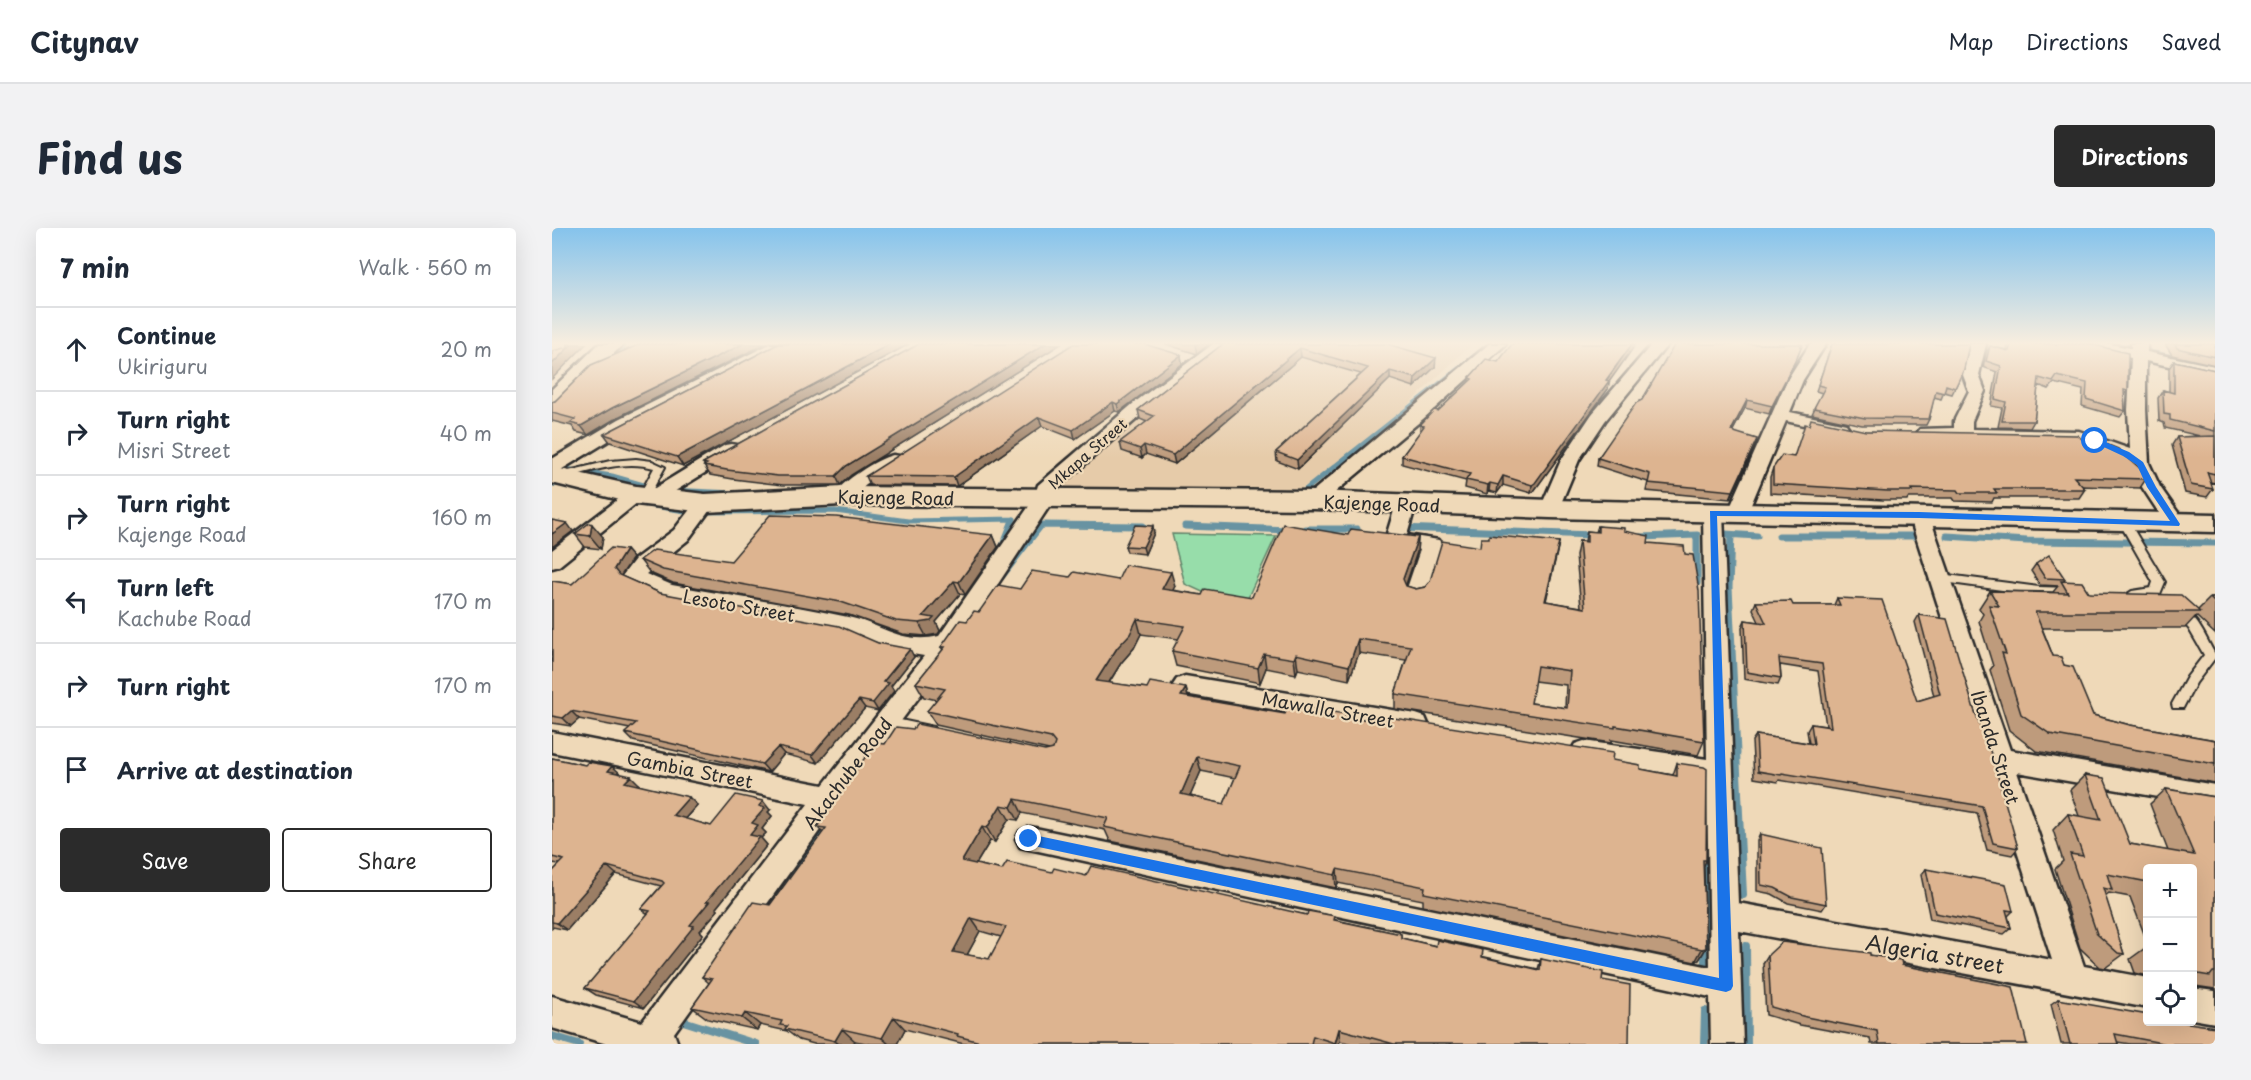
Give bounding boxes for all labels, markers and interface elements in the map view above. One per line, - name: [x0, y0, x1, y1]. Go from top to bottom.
- text: Citynav: [30, 20, 139, 63]
- text: Map: [1948, 25, 1993, 57]
- text: Directions: [2026, 25, 2128, 57]
- text: Saved: [2161, 25, 2221, 57]
- text: Find us: [36, 125, 183, 188]
- button: Directions: [2054, 125, 2215, 187]
- text: 7 min: [60, 248, 130, 287]
- text: Walk · 560 m: [358, 252, 492, 282]
- text: Continue: [117, 318, 216, 351]
- icon: ahead: [60, 333, 93, 366]
- text: 20 m: [440, 334, 492, 364]
- text: Ukiriguru: [117, 351, 208, 381]
- text: Turn right: [117, 402, 230, 435]
- street label: Mkapa Street: [1042, 412, 1132, 494]
- icon: right: [60, 417, 93, 450]
- text: 40 m: [440, 418, 492, 448]
- route start: [2081, 427, 2107, 453]
- text: Misri Street: [117, 435, 231, 465]
- street label: Kajenge Road: [837, 482, 955, 512]
- text: Turn right: [117, 486, 230, 519]
- street label: Kajenge Road: [1323, 487, 1441, 519]
- icon: right: [60, 501, 93, 534]
- text: 160 m: [432, 502, 492, 532]
- text: Kajenge Road: [117, 519, 247, 549]
- text: Turn left: [117, 570, 214, 603]
- street label: Lesoto Street: [681, 582, 797, 628]
- icon: left: [60, 585, 93, 618]
- text: 170 m: [434, 586, 492, 616]
- text: Kachube Road: [117, 603, 252, 633]
- icon: right: [60, 669, 93, 702]
- text: Turn right: [117, 669, 230, 702]
- text: 170 m: [434, 670, 492, 700]
- street label: Mawalla Street: [1260, 684, 1396, 734]
- street label: Ibanda Street: [1965, 686, 2027, 808]
- street label: Akachube Road: [796, 711, 898, 835]
- street label: Gambia Street: [625, 744, 755, 794]
- icon: arrive: [60, 753, 93, 786]
- text: Arrive at destination: [117, 753, 353, 786]
- route end: [1015, 825, 1041, 851]
- button: Save: [60, 828, 270, 892]
- button: Share: [282, 828, 492, 892]
- map controls: [2143, 864, 2197, 1026]
- button: +: [2143, 864, 2197, 918]
- button: −: [2143, 918, 2197, 972]
- street label: Algeria street: [1863, 925, 2007, 981]
- button: locate: [2143, 972, 2197, 1026]

